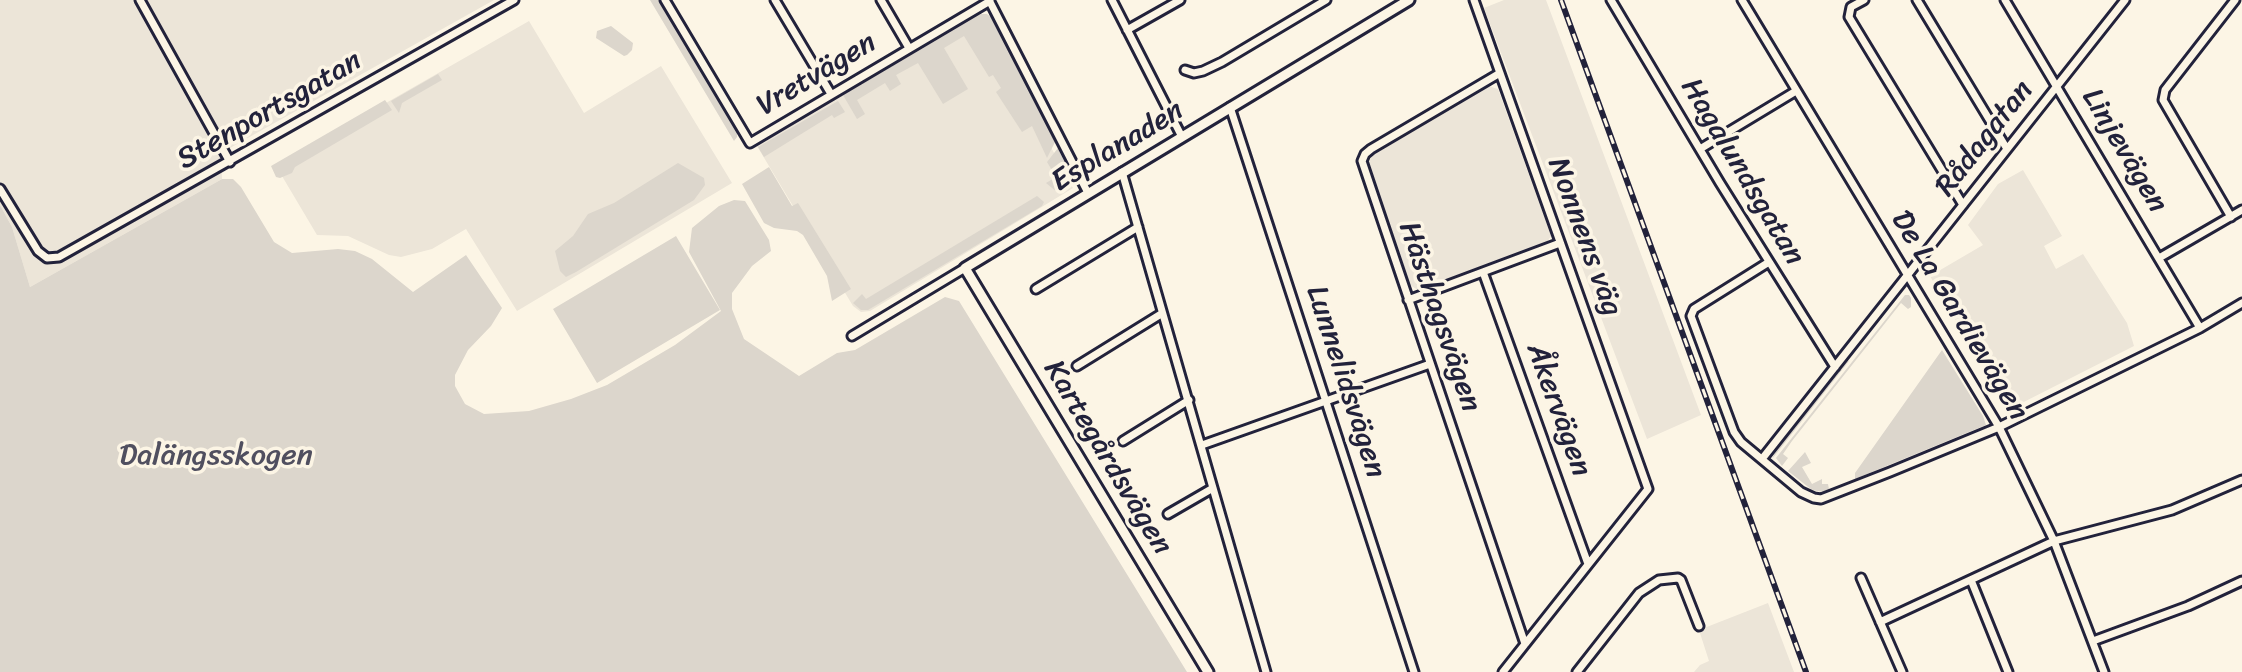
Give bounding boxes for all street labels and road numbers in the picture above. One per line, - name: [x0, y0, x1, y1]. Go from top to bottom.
- street label: Vretvägen: [751, 25, 883, 125]
- street label: Stenportsgatan: [171, 44, 369, 178]
- street label: Hagalundsgatan: [1672, 72, 1812, 272]
- street label: Rådagatan: [1928, 74, 2042, 204]
- street label: Linjevägen: [2073, 82, 2175, 220]
- street label: Esplanaden: [1045, 94, 1191, 200]
- street label: Nonnens väg: [1539, 153, 1629, 321]
- street label: De La Gardievägen: [1882, 205, 2036, 427]
- street label: Hästhagsvägen: [1390, 217, 1488, 417]
- street label: Lunnelidsvägen: [1297, 281, 1393, 483]
- street label: Åkervägen: [1517, 338, 1599, 482]
- street label: Kartegårdsvägen: [1035, 354, 1179, 562]

